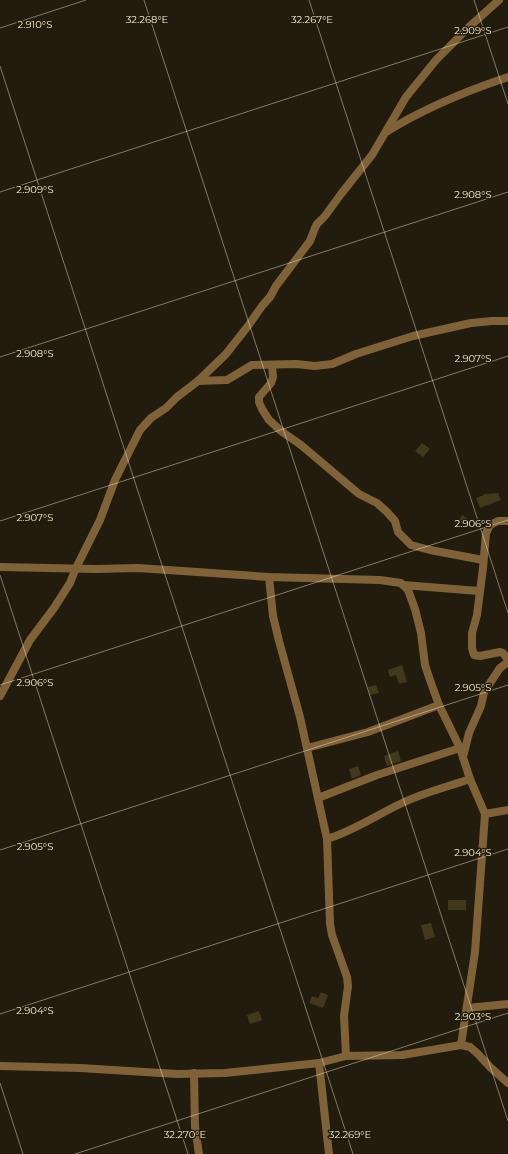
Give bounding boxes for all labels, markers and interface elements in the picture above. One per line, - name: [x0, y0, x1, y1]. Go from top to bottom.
- text: 32.268°E: [126, 13, 169, 26]
- text: 32.267°E: [291, 13, 333, 26]
- text: 2.910°S: [18, 18, 52, 31]
- text: 2.909°S: [454, 24, 492, 37]
- text: 2.909°S: [16, 183, 54, 196]
- text: 2.908°S: [454, 188, 492, 201]
- text: 2.908°S: [16, 347, 54, 360]
- text: 2.907°S: [454, 352, 492, 365]
- text: 2.907°S: [16, 511, 54, 524]
- text: 2.906°S: [454, 517, 492, 530]
- text: 2.906°S: [16, 676, 54, 689]
- text: 2.905°S: [455, 681, 491, 694]
- text: 2.905°S: [17, 840, 53, 853]
- text: 2.904°S: [454, 846, 492, 859]
- text: 2.904°S: [16, 1004, 54, 1017]
- text: 2.903°S: [455, 1010, 491, 1023]
- text: 32.270°E: [164, 1128, 207, 1141]
- text: 32.269°E: [329, 1128, 371, 1141]

